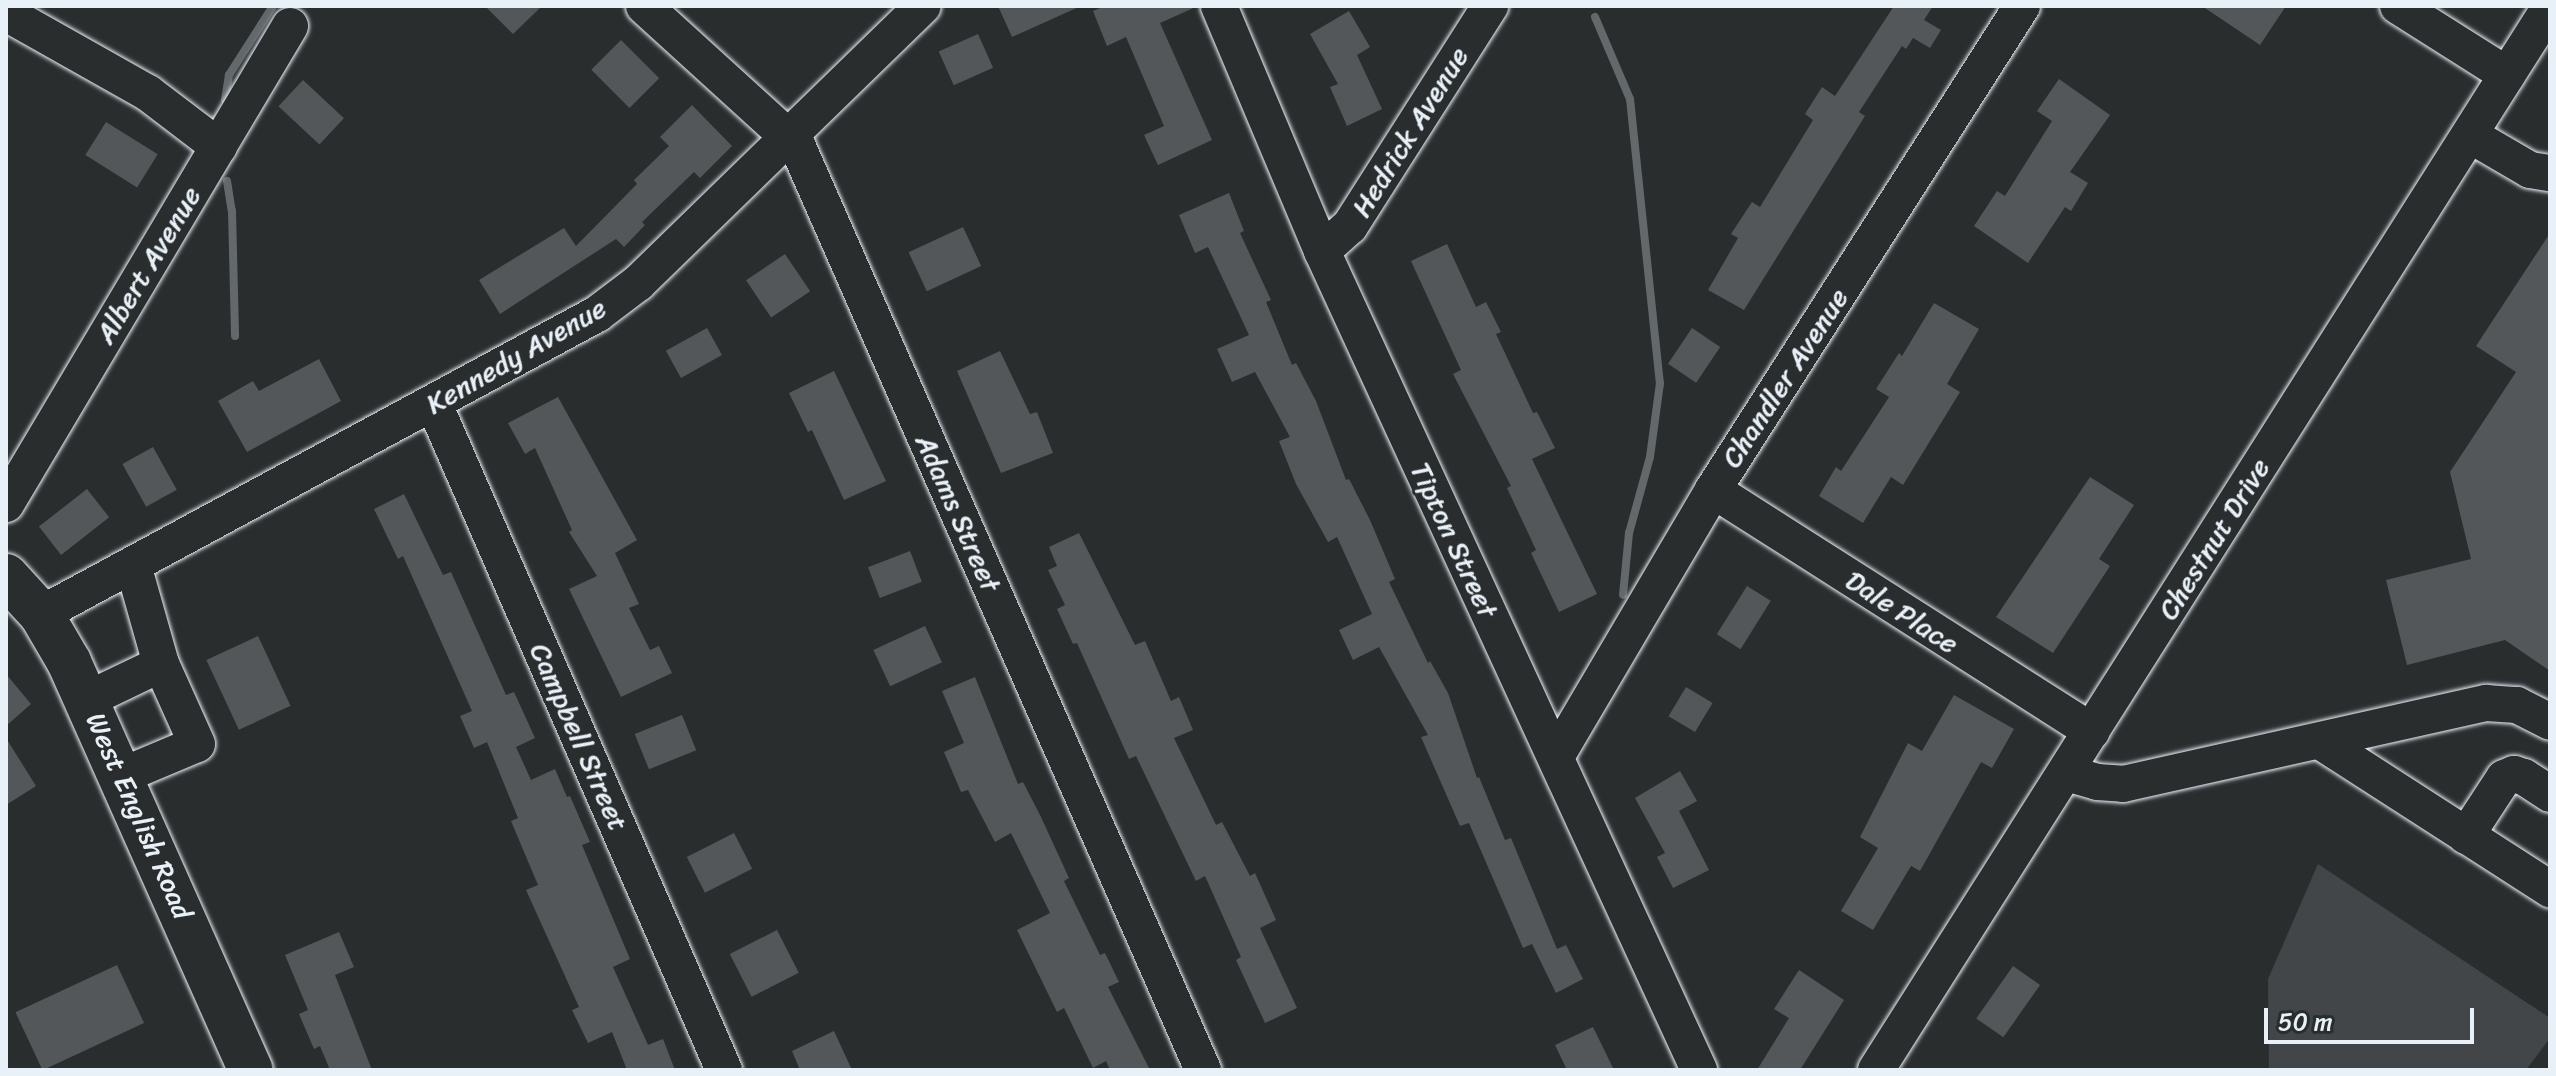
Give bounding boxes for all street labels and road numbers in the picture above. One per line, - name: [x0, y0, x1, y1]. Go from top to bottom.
- street label: Hedrick Avenue: [1344, 41, 1476, 223]
- street label: Albert Avenue: [88, 181, 208, 349]
- street label: Chandler Avenue: [1715, 282, 1855, 474]
- street label: Kennedy Avenue: [420, 291, 612, 421]
- street label: Adams Street: [908, 429, 1008, 597]
- street label: Chestnut Drive: [2151, 452, 2277, 626]
- street label: Tipton Street: [1403, 457, 1505, 623]
- street label: Dale Place: [1839, 563, 1965, 661]
- street label: Campbell Street: [523, 638, 635, 836]
- street label: West English Road: [78, 707, 200, 925]

